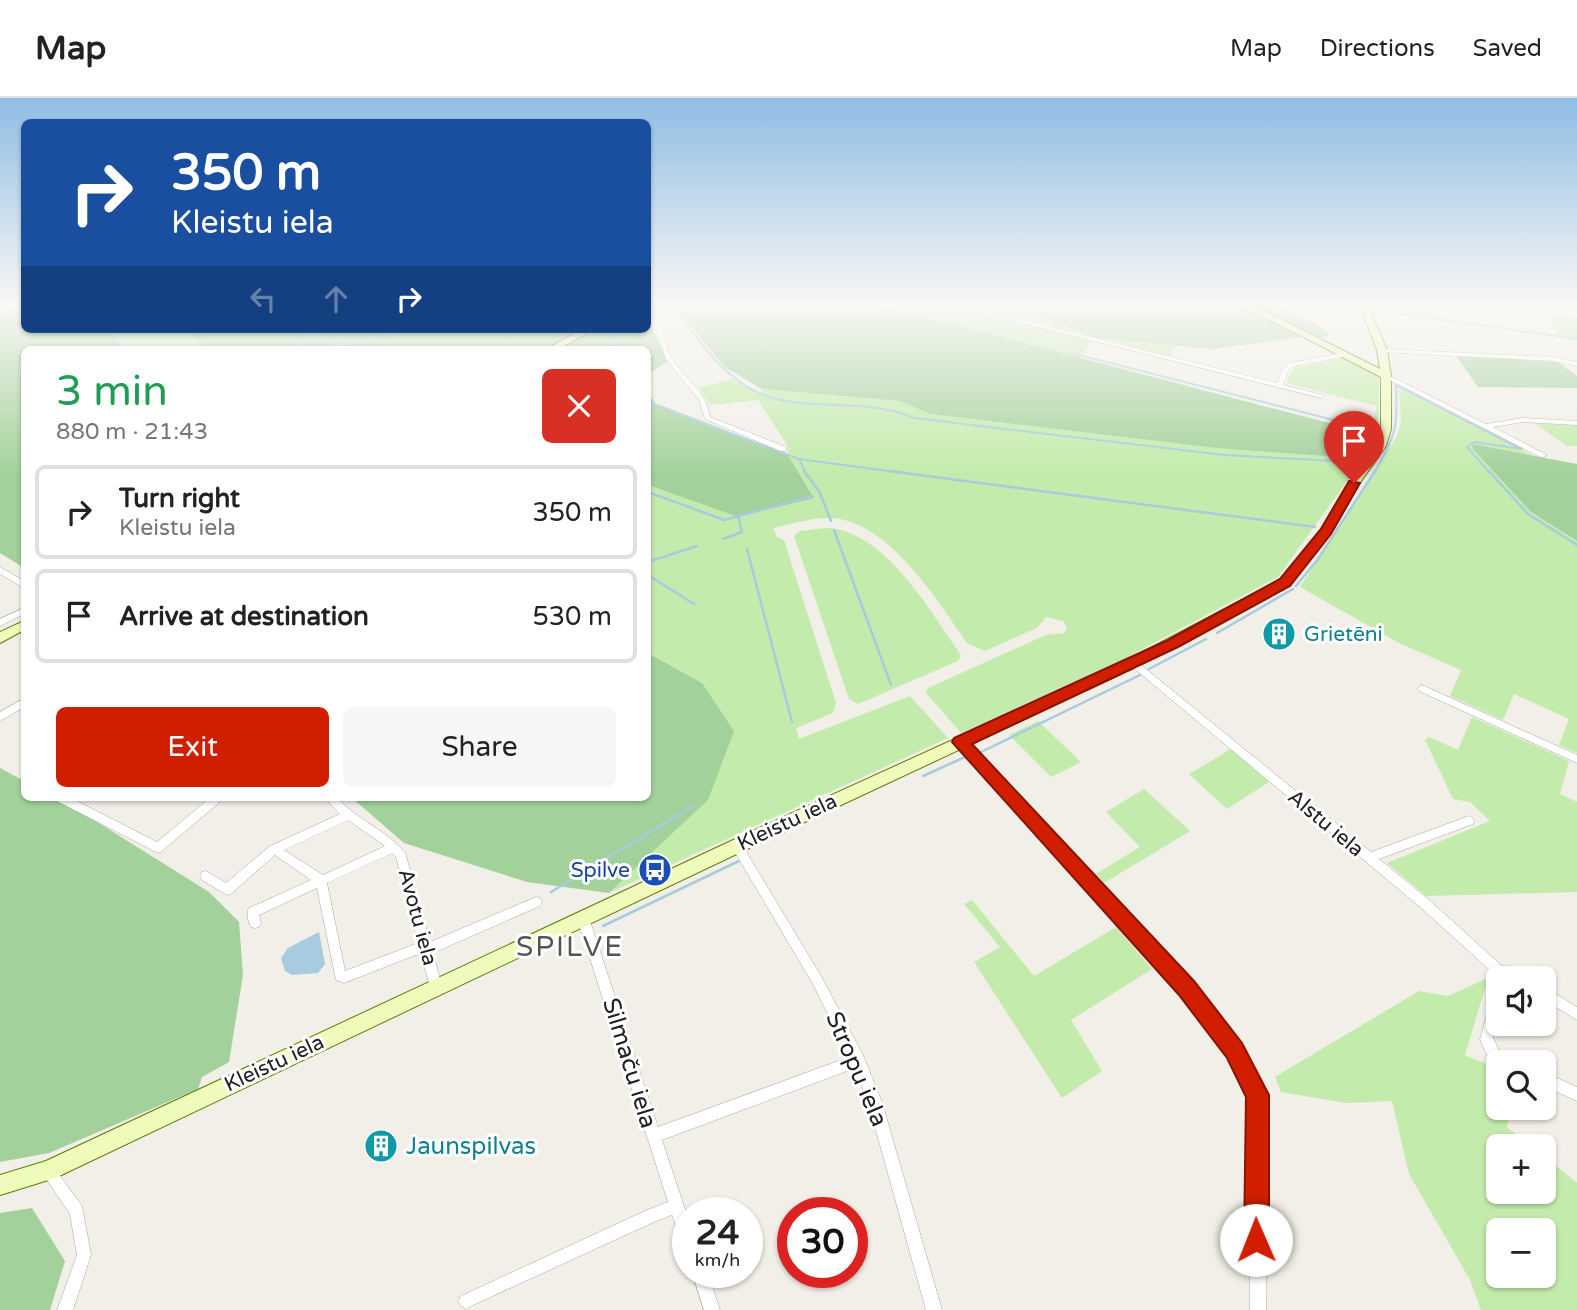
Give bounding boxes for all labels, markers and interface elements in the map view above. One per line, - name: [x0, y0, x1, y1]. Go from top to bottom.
- text: Map: [35, 29, 106, 68]
- text: Map: [1230, 34, 1282, 63]
- text: Directions: [1320, 34, 1435, 63]
- text: Saved: [1473, 34, 1542, 63]
- text: 350 m: [171, 144, 321, 203]
- icon: right: [56, 147, 147, 238]
- text: Kleistu iela: [171, 204, 334, 242]
- icon: left: [244, 280, 282, 318]
- icon: ahead: [317, 280, 355, 318]
- icon: right: [390, 280, 428, 318]
- text: 3 min: [56, 366, 168, 417]
- button: close: [542, 369, 616, 443]
- pin: [1324, 411, 1384, 483]
- text: 880 m · 21:43: [56, 418, 208, 446]
- icon: arrive: [1335, 422, 1373, 460]
- text: Turn right: [119, 483, 240, 514]
- icon: right: [60, 493, 98, 531]
- text: 350 m: [532, 497, 612, 528]
- text: Kleistu iela: [119, 514, 236, 542]
- icon: arrive: [60, 597, 98, 635]
- text: Arrive at destination: [119, 601, 369, 632]
- text: 530 m: [532, 601, 612, 632]
- building icon: Grietēni: [1260, 615, 1298, 653]
- place label: Grietēni: [1304, 622, 1383, 647]
- button: Exit: [56, 707, 329, 787]
- button: Share: [343, 707, 616, 787]
- street label: Alstu iela: [1283, 785, 1369, 862]
- street label: Kleistu iela: [734, 789, 841, 856]
- bus stop icon: Spilve: [636, 851, 674, 889]
- place label: Spilve: [571, 858, 630, 883]
- street label: Avotu iela: [393, 866, 442, 968]
- district label: SPILVE: [516, 930, 624, 964]
- map controls: [1486, 966, 1556, 1288]
- button: sound: [1486, 966, 1556, 1036]
- street label: Silmaču iela: [596, 994, 663, 1132]
- street label: Stropu iela: [819, 1007, 894, 1131]
- street label: Kleistu iela: [221, 1030, 328, 1097]
- button: search: [1486, 1050, 1556, 1120]
- building icon: Jaunspilvas: [362, 1127, 400, 1165]
- place label: Jaunspilvas: [406, 1132, 536, 1161]
- button: +: [1486, 1134, 1556, 1204]
- speed limit sign: 30: [777, 1197, 868, 1288]
- position arrow: [1219, 1203, 1293, 1277]
- text: 24: [696, 1212, 739, 1254]
- button: −: [1486, 1218, 1556, 1288]
- text: km/h: [695, 1249, 740, 1271]

